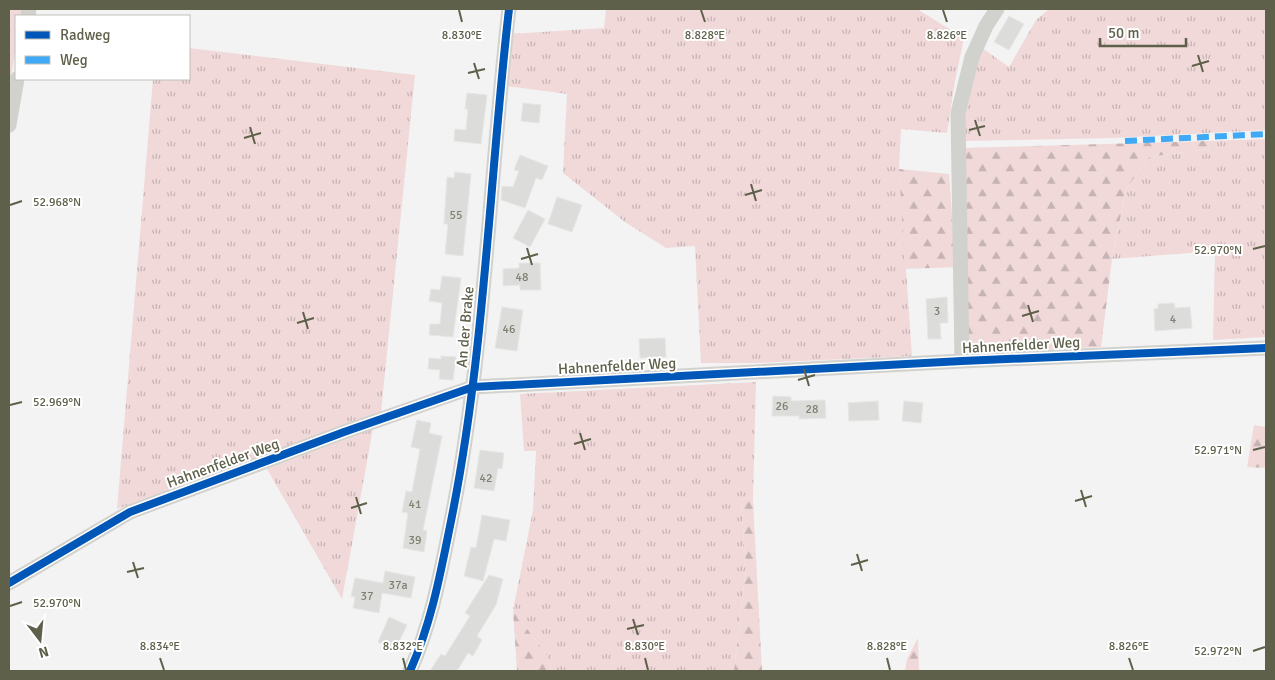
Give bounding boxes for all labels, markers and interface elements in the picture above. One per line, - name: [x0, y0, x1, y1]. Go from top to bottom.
- legend: [15, 15, 190, 80]
- scale bar: [1100, 15, 1186, 47]
- text: 50 m: [1108, 24, 1139, 42]
- text: Radweg: [60, 26, 111, 44]
- text: 8.830°E: [442, 28, 482, 43]
- text: 8.828°E: [685, 28, 725, 43]
- text: 8.826°E: [927, 28, 967, 43]
- text: Weg: [60, 51, 88, 69]
- text: 52.968°N: [33, 195, 81, 210]
- house number: 55: [450, 208, 462, 223]
- text: 52.970°N: [1194, 243, 1242, 258]
- house number: 48: [516, 270, 528, 285]
- street label: An der Brake: [452, 286, 478, 368]
- house number: 3: [934, 304, 940, 319]
- house number: 4: [1170, 312, 1177, 327]
- house number: 46: [503, 322, 515, 337]
- street label: Hahnenfelder Weg: [961, 333, 1081, 357]
- street label: Hahnenfelder Weg: [557, 354, 677, 378]
- text: 52.969°N: [33, 395, 81, 410]
- house number: 26: [776, 399, 788, 414]
- house number: 28: [806, 402, 818, 417]
- street label: Hahnenfelder Weg: [164, 434, 282, 492]
- text: 52.971°N: [1194, 443, 1242, 458]
- house number: 42: [480, 471, 492, 486]
- house number: 41: [409, 497, 421, 512]
- house number: 39: [409, 533, 421, 548]
- house number: 37a: [388, 578, 408, 593]
- house number: 37: [361, 589, 373, 604]
- text: 52.970°N: [33, 596, 81, 611]
- north arrow: [15, 615, 65, 665]
- text: 8.834°E: [140, 639, 180, 654]
- text: 8.832°E: [383, 639, 423, 654]
- text: 8.830°E: [625, 639, 665, 654]
- text: 8.828°E: [867, 639, 907, 654]
- text: 8.826°E: [1109, 639, 1149, 654]
- text: N: [36, 643, 50, 662]
- text: 52.972°N: [1194, 644, 1242, 659]

